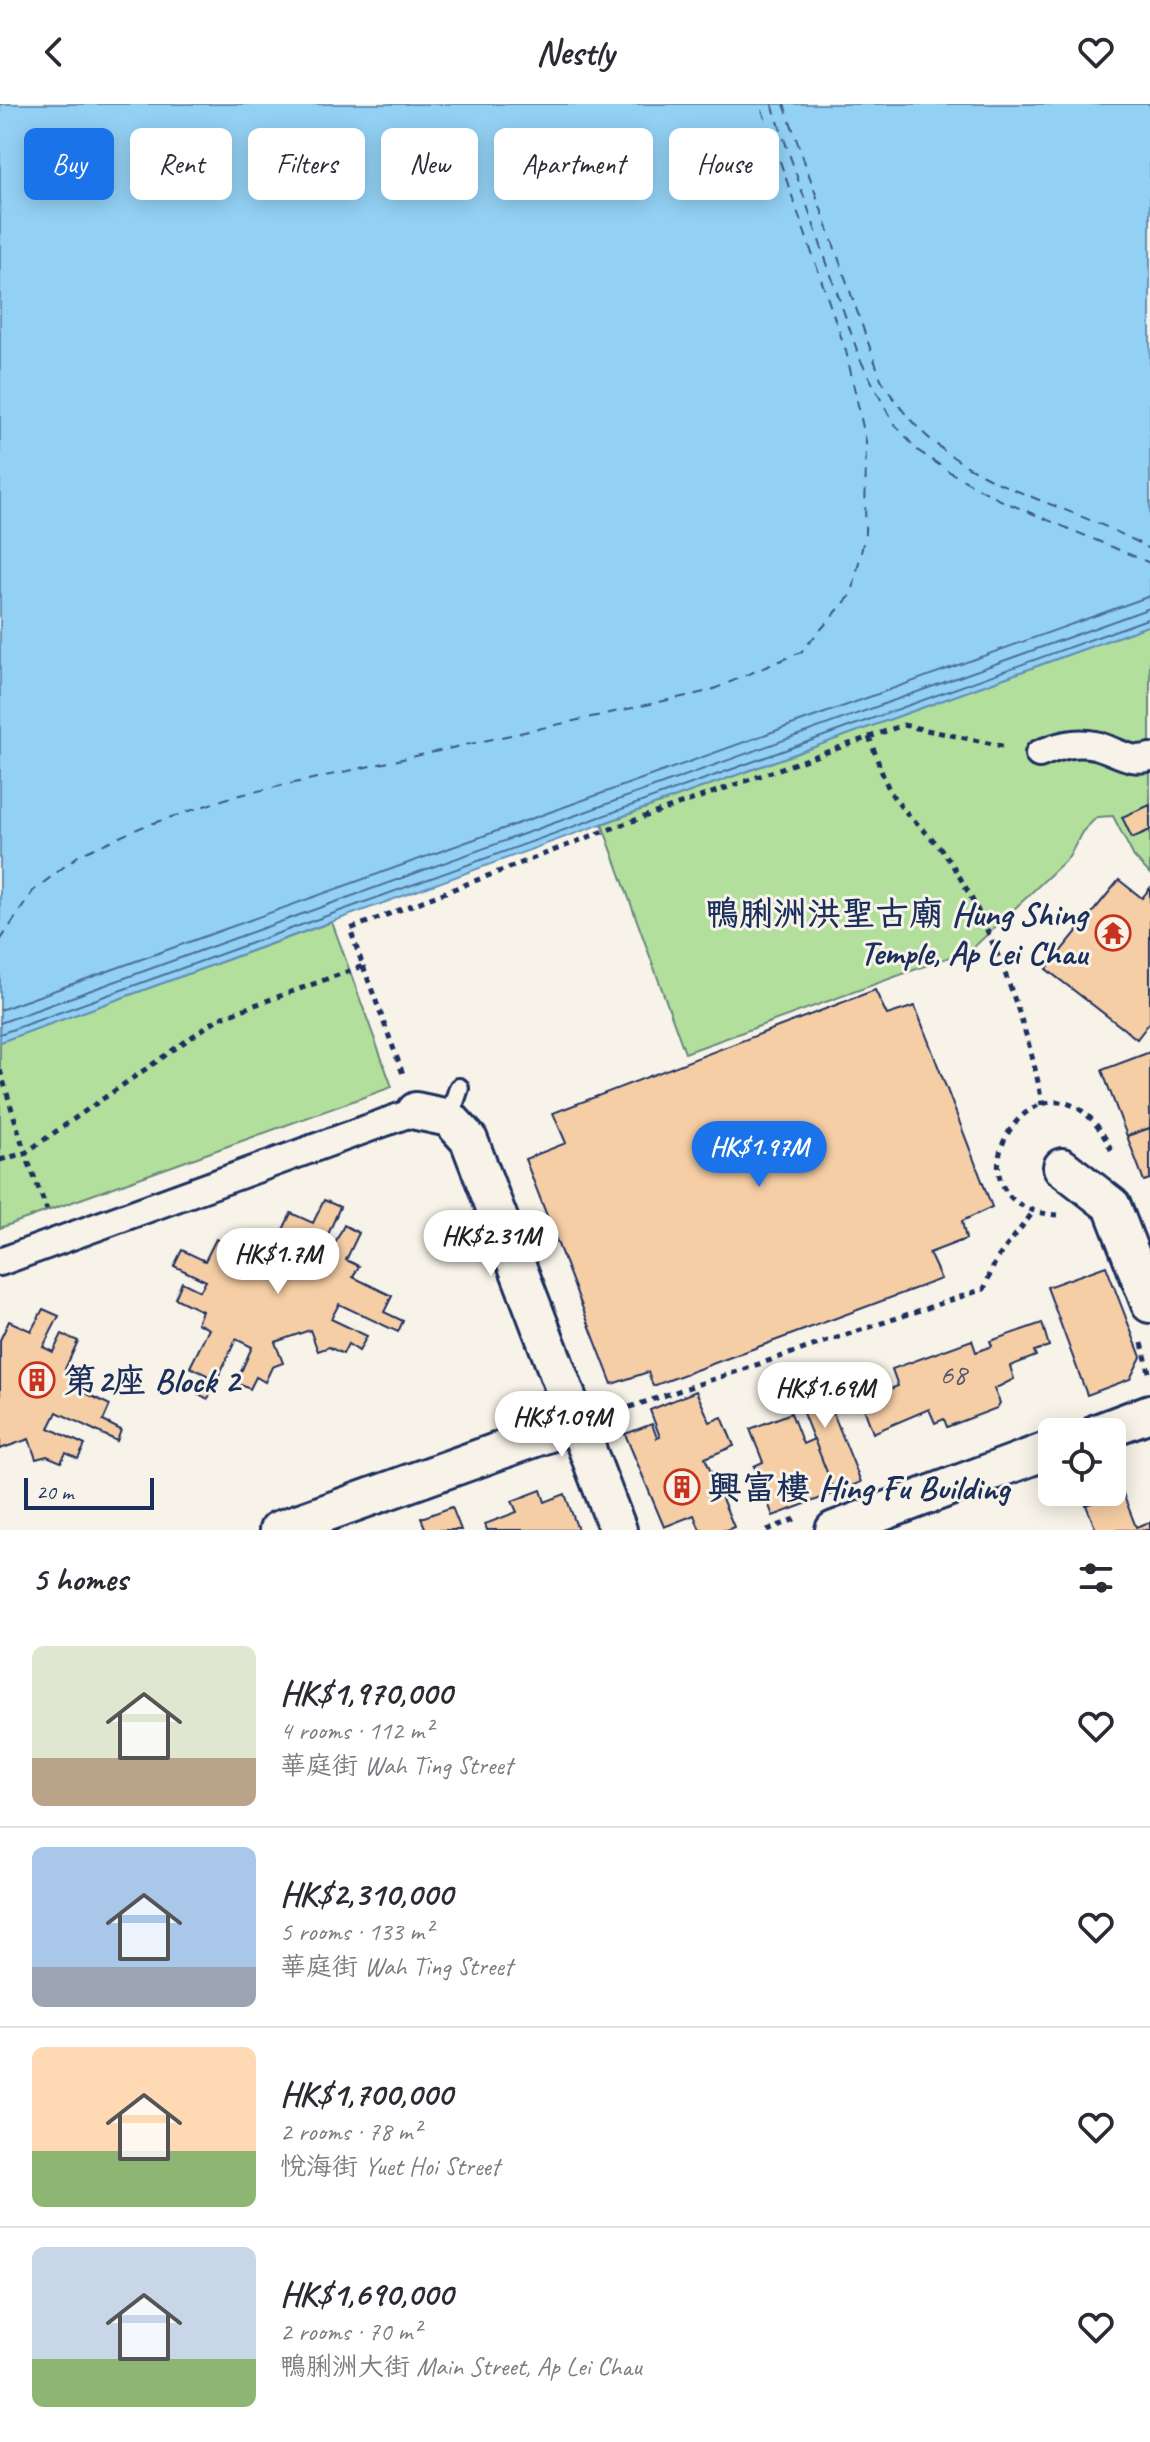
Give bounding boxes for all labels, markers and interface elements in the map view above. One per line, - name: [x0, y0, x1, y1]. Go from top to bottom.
- text: Nestly: [536, 29, 614, 75]
- icon: back: [32, 30, 76, 74]
- icon: heart: [1074, 30, 1118, 74]
- chip: Buy: [24, 128, 114, 200]
- chip: Rent: [130, 128, 232, 200]
- chip: Filters: [248, 128, 365, 200]
- chip: New: [381, 128, 478, 200]
- chip: Apartment: [494, 128, 653, 200]
- chip: House: [669, 128, 779, 200]
- place label: 鴨脷洲洪聖古廟 Hung Shing Temple, Ap Lei Chau: [705, 892, 1091, 974]
- temple icon: 鴨脷洲洪聖古廟 Hung Shing Temple, Ap Lei Chau: [1094, 914, 1132, 952]
- pin: HK$1.97M: [676, 1121, 842, 1189]
- text: HK$1.97M: [710, 1130, 808, 1163]
- pin: HK$2.31M: [408, 1210, 574, 1278]
- text: HK$2.31M: [442, 1219, 540, 1252]
- pin: HK$1.7M: [204, 1228, 352, 1296]
- text: HK$1.7M: [234, 1237, 322, 1270]
- house number: 68: [940, 1355, 969, 1393]
- place label: 第2座 Block 2: [63, 1359, 242, 1402]
- building icon: 第2座 Block 2: [18, 1361, 56, 1399]
- pin: HK$1.69M: [742, 1362, 908, 1430]
- text: HK$1.69M: [775, 1371, 875, 1404]
- pin: HK$1.09M: [479, 1391, 645, 1459]
- text: HK$1.09M: [513, 1400, 611, 1433]
- map controls: [1038, 1418, 1126, 1506]
- button: locate: [1038, 1418, 1126, 1506]
- place label: 興富樓 Hing Fu Building: [708, 1466, 1012, 1509]
- building icon: 興富樓 Hing Fu Building: [663, 1468, 701, 1506]
- scale bar: [24, 1474, 154, 1510]
- text: 20 m: [36, 1478, 73, 1506]
- icon: filters: [1074, 1556, 1118, 1600]
- text: 5 homes: [32, 1557, 127, 1600]
- text: HK$1,970,000: [280, 1671, 452, 1714]
- icon: home: [96, 1678, 192, 1774]
- icon: heart: [1074, 1704, 1118, 1748]
- text: 4 rooms · 112 m²: [280, 1714, 432, 1747]
- text: 華庭街 Wah Ting Street: [280, 1749, 512, 1782]
- text: HK$2,310,000: [280, 1872, 452, 1915]
- icon: home: [96, 1879, 192, 1975]
- icon: heart: [1074, 1905, 1118, 1949]
- text: 5 rooms · 133 m²: [280, 1915, 432, 1948]
- text: 華庭街 Wah Ting Street: [280, 1950, 512, 1983]
- text: HK$1,700,000: [280, 2072, 452, 2115]
- icon: home: [96, 2079, 192, 2175]
- icon: heart: [1074, 2105, 1118, 2149]
- text: 2 rooms · 78 m²: [280, 2115, 421, 2148]
- text: 悅海街 Yuet Hoi Street: [280, 2150, 499, 2183]
- text: HK$1,690,000: [280, 2272, 453, 2315]
- icon: home: [96, 2279, 192, 2375]
- icon: heart: [1074, 2305, 1118, 2349]
- text: 2 rooms · 70 m²: [280, 2315, 421, 2348]
- text: 鴨脷洲大街 Main Street, Ap Lei Chau: [280, 2350, 642, 2383]

